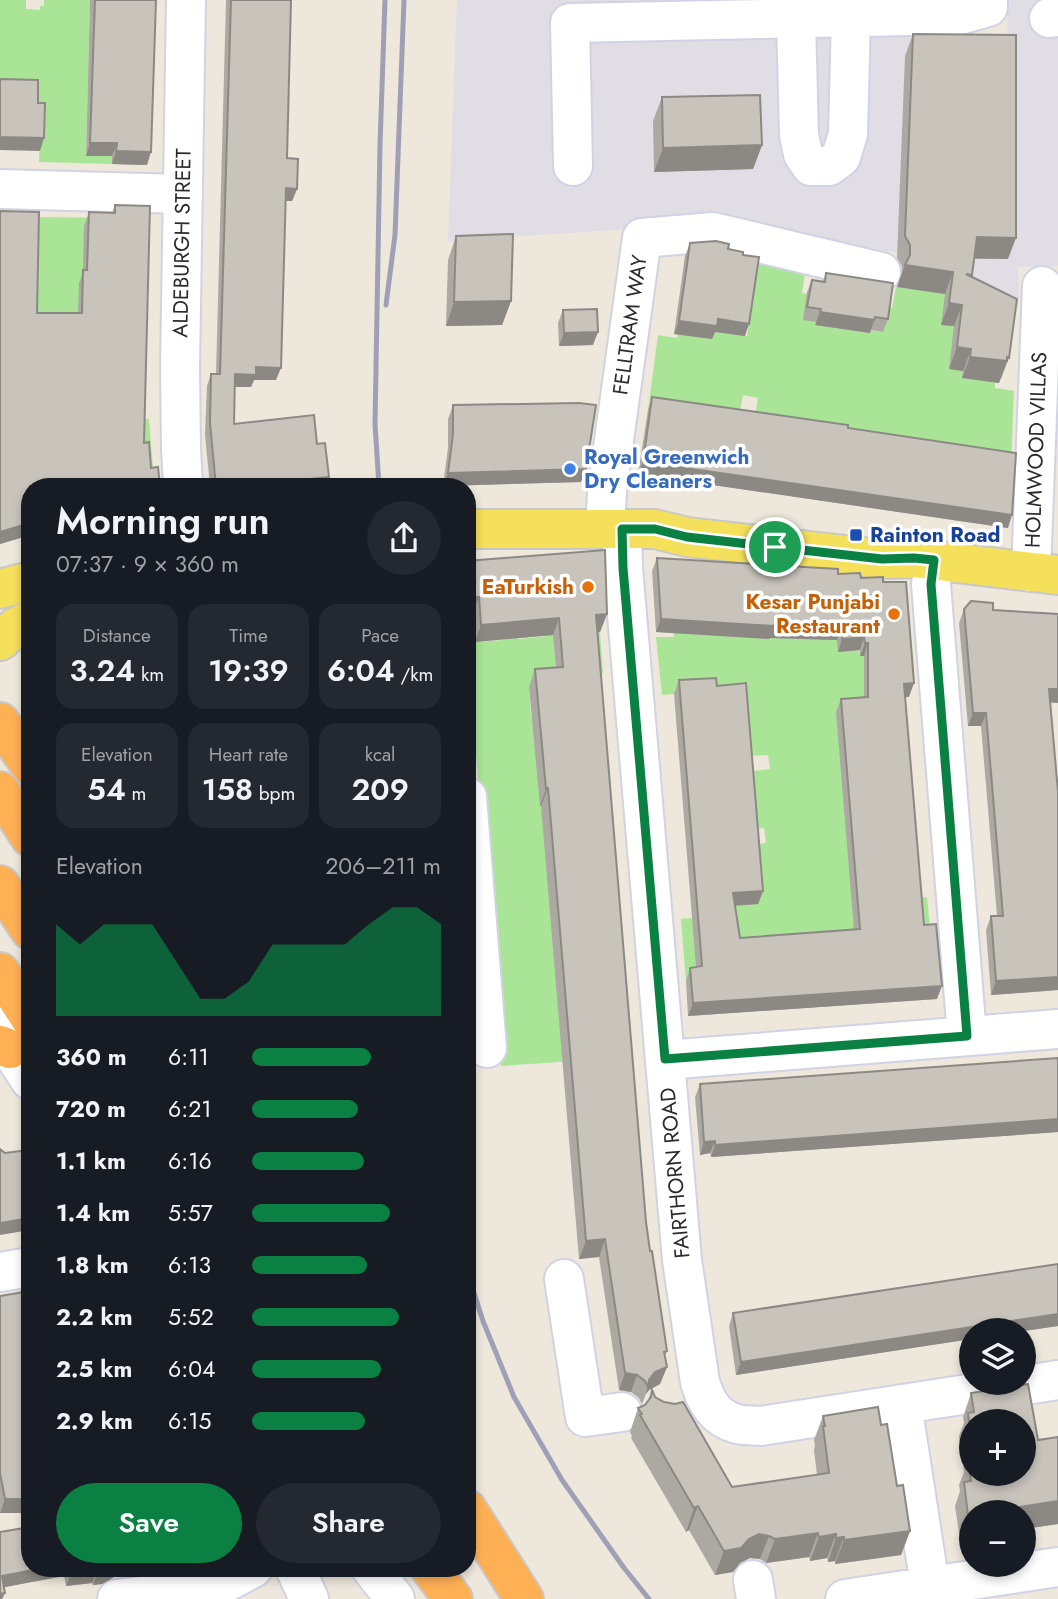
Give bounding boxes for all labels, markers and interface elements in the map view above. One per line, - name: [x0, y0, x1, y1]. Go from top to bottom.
- street label: ALDEBURGH STREET: [165, 148, 199, 338]
- street label: FELLTRAM WAY: [605, 253, 655, 397]
- street label: HOLMWOOD VILLAS: [1018, 351, 1054, 549]
- place label: Royal Greenwich Dry Cleaners: [584, 442, 749, 496]
- marker: Royal Greenwich Dry Cleaners: [562, 461, 578, 477]
- text: Morning run: [56, 493, 270, 548]
- button: share: [367, 501, 441, 575]
- pin: [745, 517, 805, 577]
- place label: Rainton Road: [870, 520, 1000, 550]
- marker: Rainton Road: [848, 527, 864, 543]
- icon: arrive: [756, 528, 794, 566]
- text: 07:37 · 9 × 360 m: [56, 547, 239, 581]
- place label: EaTurkish: [482, 572, 574, 602]
- marker: EaTurkish: [580, 579, 596, 595]
- place label: Kesar Punjabi Restaurant: [745, 587, 880, 641]
- marker: Kesar Punjabi Restaurant: [886, 606, 902, 622]
- text: Distance: [83, 622, 151, 649]
- text: Time: [229, 622, 268, 649]
- text: Pace: [361, 622, 399, 649]
- text: 3.24: [70, 649, 135, 692]
- text: 19:39: [208, 649, 289, 692]
- text: 6:04: [327, 649, 395, 692]
- text: km: [135, 661, 164, 688]
- text: /km: [395, 661, 433, 688]
- text: Elevation: [81, 741, 153, 768]
- text: Heart rate: [209, 741, 288, 768]
- text: kcal: [365, 741, 395, 768]
- text: 54: [87, 768, 126, 811]
- text: 158: [202, 768, 253, 811]
- text: 209: [351, 768, 409, 811]
- text: m: [126, 780, 146, 807]
- text: bpm: [253, 780, 295, 807]
- text: Elevation: [56, 849, 143, 883]
- text: 206–211 m: [325, 849, 441, 883]
- text: 360 m: [56, 1040, 127, 1074]
- text: 6:11: [168, 1040, 209, 1074]
- street label: FAIRTHORN ROAD: [653, 1086, 697, 1260]
- text: 720 m: [56, 1092, 126, 1126]
- text: 6:21: [168, 1092, 212, 1126]
- text: 1.1 km: [56, 1144, 126, 1178]
- text: 6:16: [168, 1144, 212, 1178]
- text: 1.4 km: [56, 1196, 130, 1230]
- text: 5:57: [168, 1196, 213, 1230]
- text: 1.8 km: [56, 1248, 129, 1282]
- text: 6:13: [168, 1248, 211, 1282]
- text: 2.2 km: [56, 1300, 133, 1334]
- text: 5:52: [168, 1300, 214, 1334]
- map controls: [959, 1318, 1036, 1577]
- button: layers: [959, 1318, 1036, 1395]
- text: 2.5 km: [56, 1352, 132, 1386]
- text: 6:04: [168, 1352, 215, 1386]
- text: 2.9 km: [56, 1404, 133, 1438]
- text: 6:15: [168, 1404, 211, 1438]
- button: +: [959, 1409, 1036, 1486]
- button: Save: [56, 1483, 242, 1563]
- button: Share: [256, 1483, 441, 1563]
- button: −: [959, 1500, 1036, 1577]

